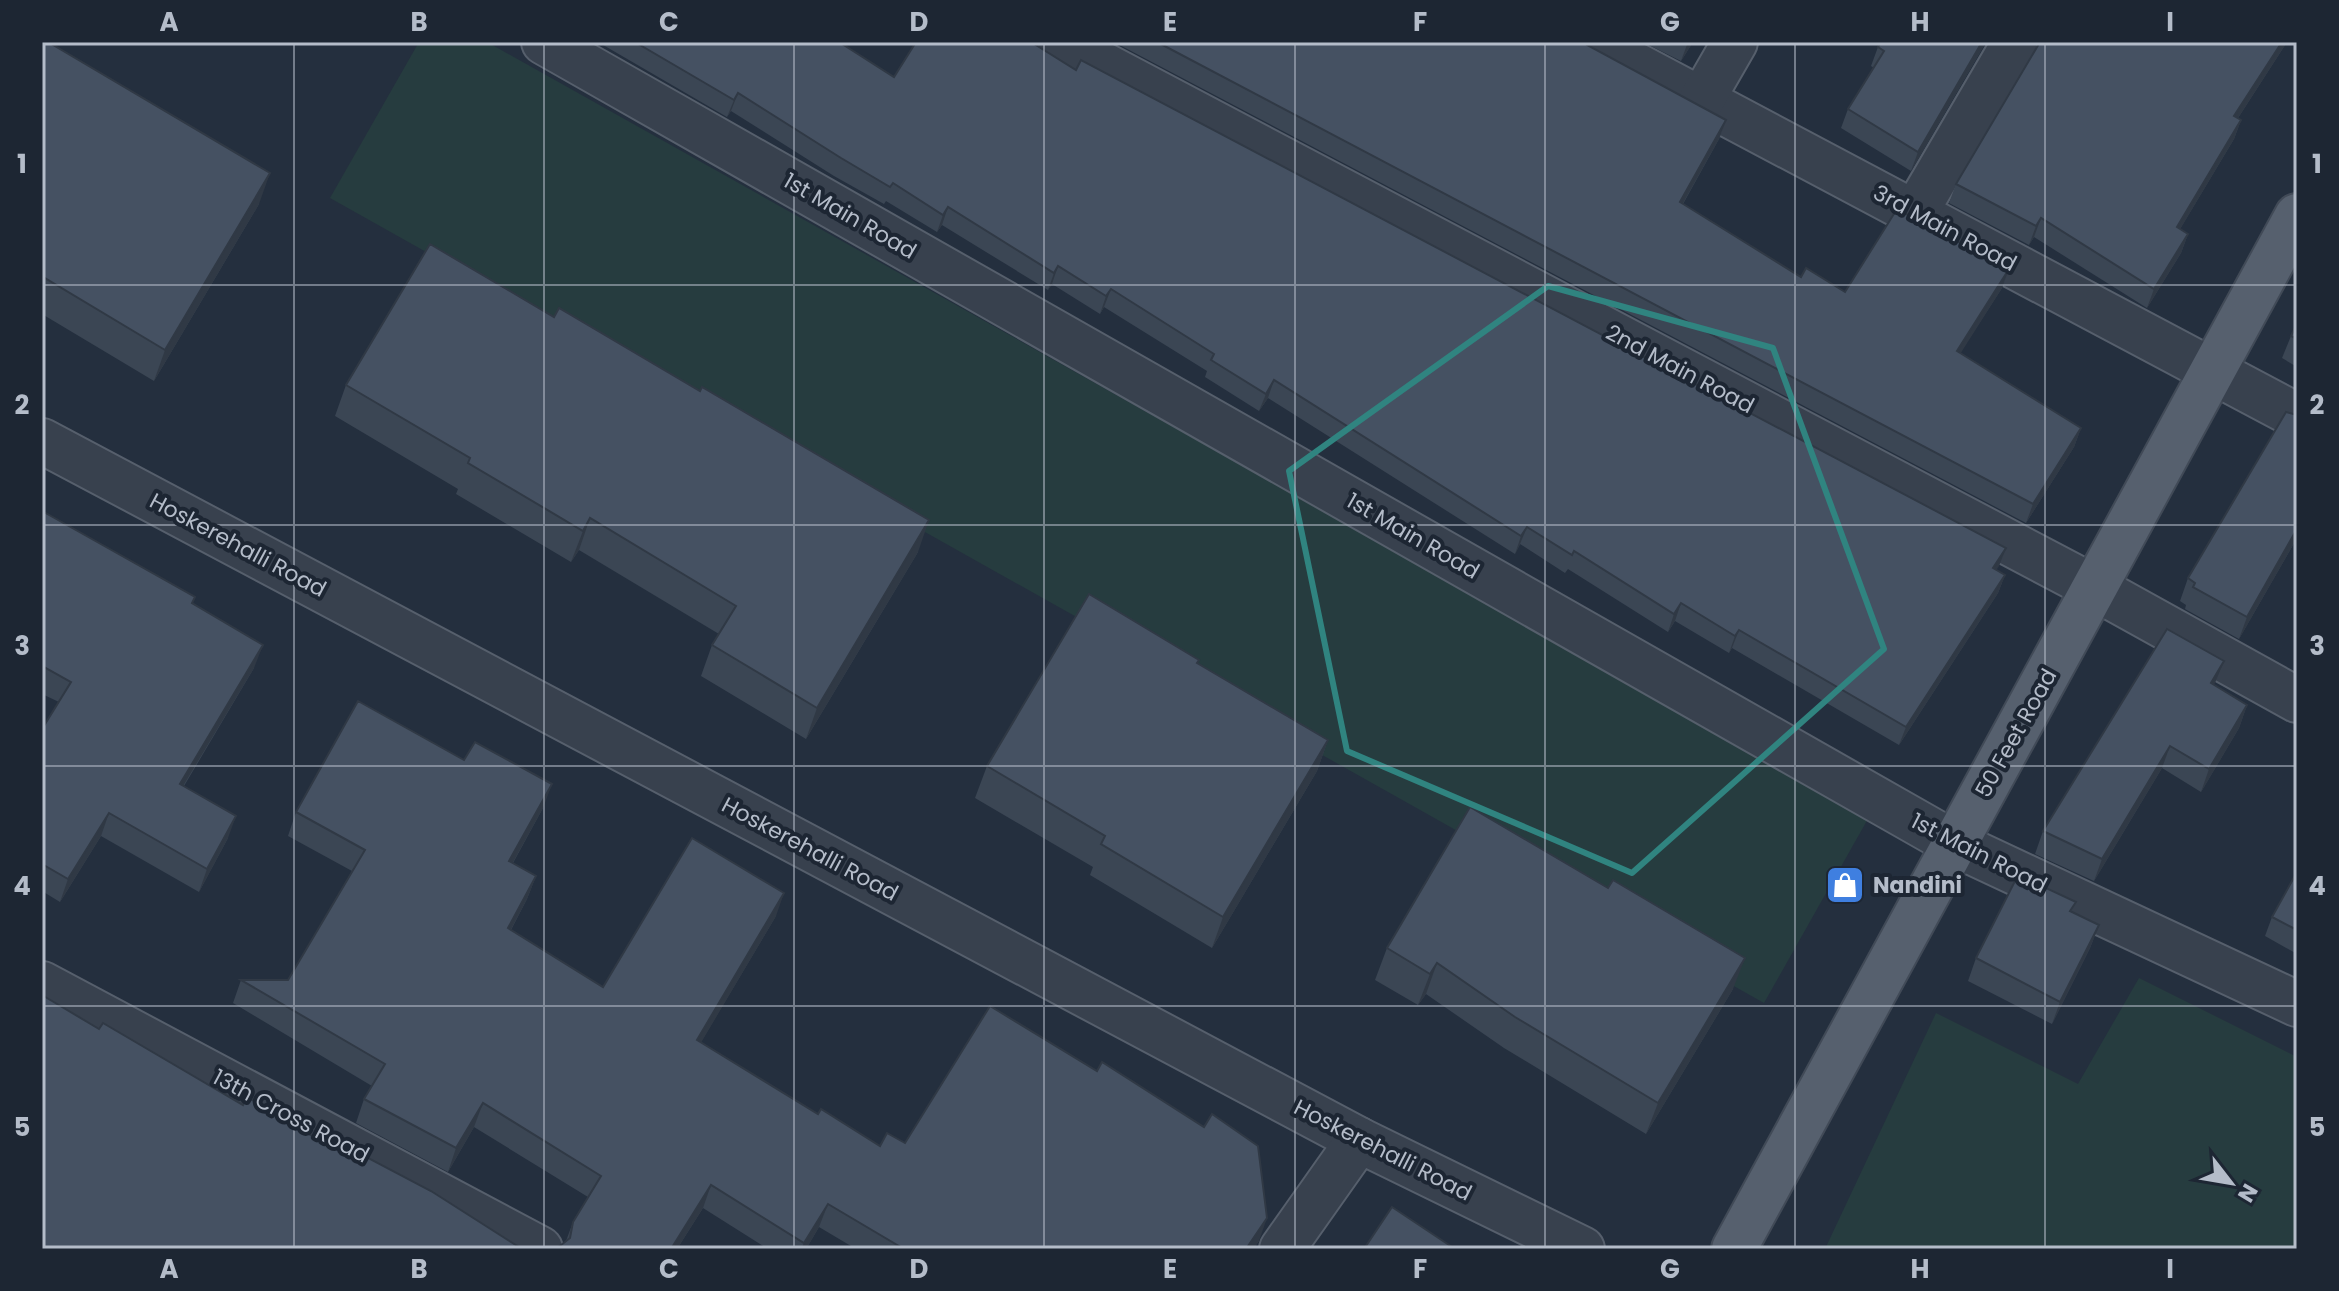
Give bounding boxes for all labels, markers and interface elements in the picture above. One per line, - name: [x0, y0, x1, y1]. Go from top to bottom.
- text: A: [159, 4, 179, 40]
- text: B: [410, 4, 428, 40]
- text: C: [659, 4, 679, 40]
- text: D: [910, 4, 929, 40]
- text: E: [1163, 4, 1177, 40]
- text: F: [1413, 4, 1427, 40]
- text: G: [1660, 4, 1680, 40]
- text: H: [1910, 4, 1930, 40]
- text: I: [2166, 4, 2174, 40]
- text: 1: [17, 146, 27, 182]
- text: 1: [2312, 146, 2322, 182]
- street label: 1st Main Road: [778, 165, 922, 267]
- street label: 3rd Main Road: [1868, 177, 2022, 279]
- street label: 2nd Main Road: [1600, 317, 1760, 421]
- text: 2: [15, 387, 30, 423]
- text: 2: [2310, 387, 2325, 423]
- street label: Hoskerehalli Road: [144, 485, 332, 605]
- street label: 1st Main Road: [1341, 485, 1485, 587]
- text: 3: [14, 628, 30, 664]
- text: 3: [2309, 628, 2325, 664]
- street label: 50 Feet Road: [1968, 663, 2064, 803]
- street label: Hoskerehalli Road: [716, 789, 904, 909]
- street label: 1st Main Road: [1906, 805, 2052, 901]
- shop icon: Nandini: [1824, 864, 1866, 906]
- text: 4: [13, 868, 31, 904]
- text: 4: [2308, 868, 2326, 904]
- place label: Nandini: [1873, 870, 1962, 901]
- street label: 13th Cross Road: [207, 1062, 375, 1170]
- street label: Hoskerehalli Road: [1289, 1092, 1477, 1208]
- text: 5: [14, 1109, 30, 1145]
- text: 5: [2309, 1109, 2325, 1145]
- north arrow: [2191, 1143, 2271, 1223]
- text: N: [2230, 1178, 2265, 1208]
- text: A: [159, 1251, 179, 1287]
- text: B: [410, 1251, 428, 1287]
- text: C: [659, 1251, 679, 1287]
- text: D: [910, 1251, 929, 1287]
- text: E: [1163, 1251, 1177, 1287]
- text: F: [1413, 1251, 1427, 1287]
- text: G: [1660, 1251, 1680, 1287]
- text: H: [1910, 1251, 1930, 1287]
- text: I: [2166, 1251, 2174, 1287]

